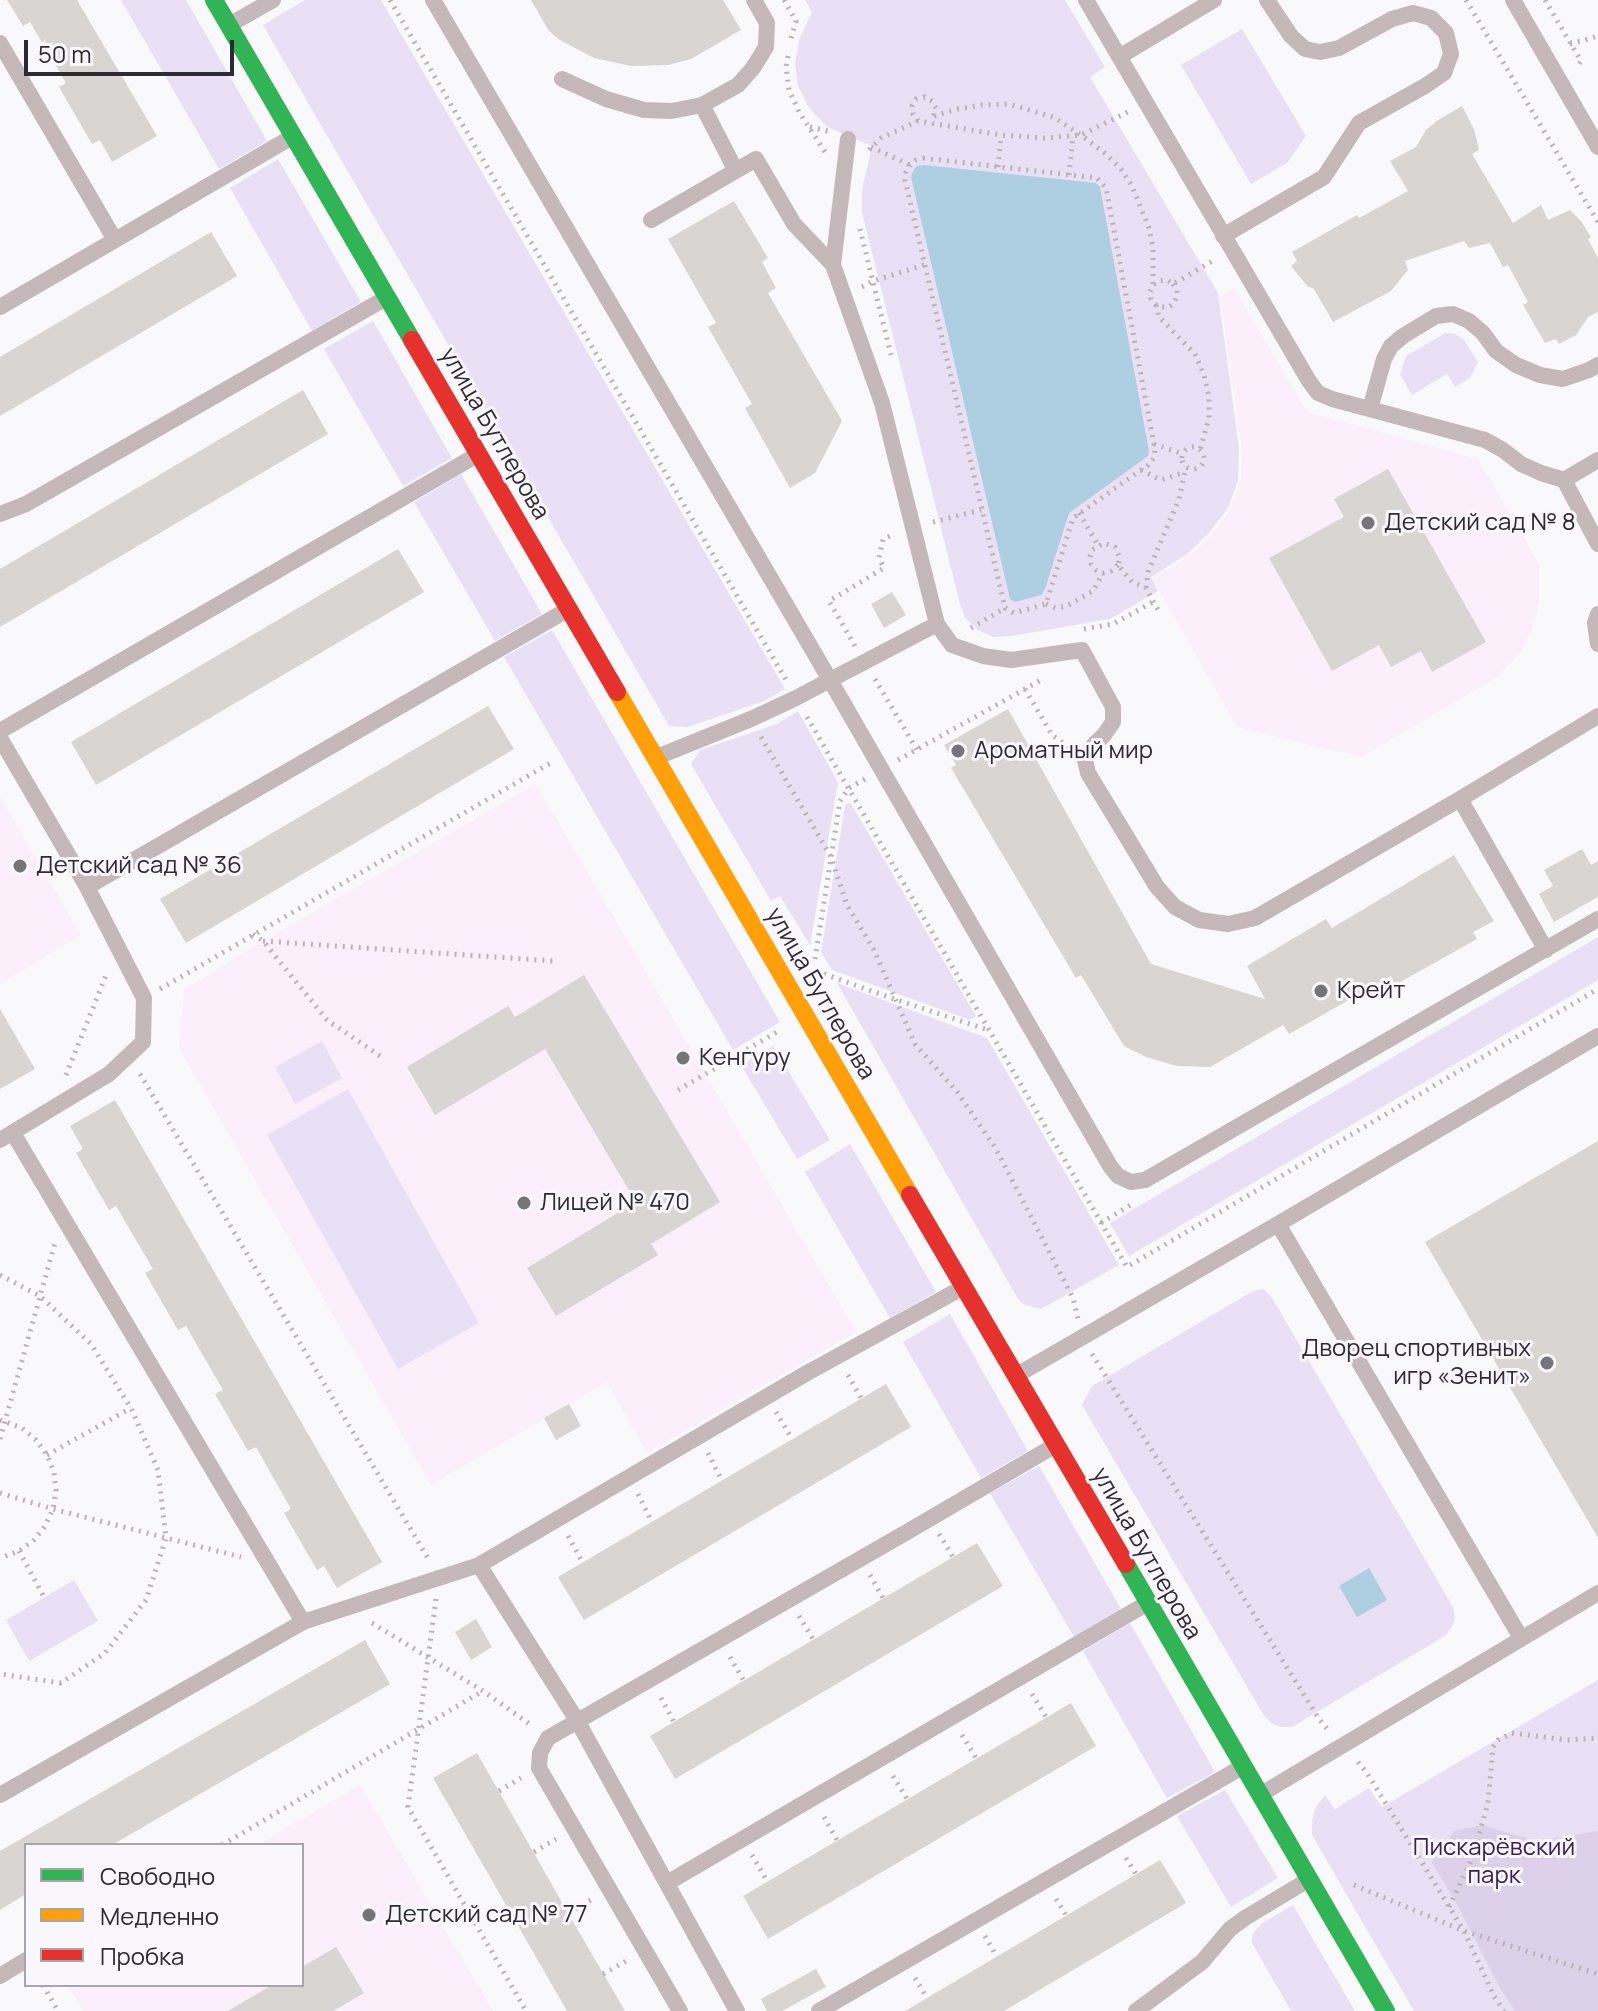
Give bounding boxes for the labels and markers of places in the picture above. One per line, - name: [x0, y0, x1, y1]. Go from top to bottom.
- place label: Детский сад № 8: [1384, 509, 1576, 537]
- marker: Детский сад № 8: [1359, 514, 1377, 532]
- place label: Ароматный мир: [974, 737, 1153, 765]
- marker: Ароматный мир: [949, 742, 967, 760]
- place label: Детский сад № 36: [36, 852, 242, 880]
- marker: Детский сад № 36: [11, 857, 29, 875]
- place label: Крейт: [1337, 977, 1405, 1005]
- marker: Крейт: [1312, 982, 1330, 1000]
- place label: Кенгуру: [699, 1044, 791, 1072]
- marker: Кенгуру: [674, 1049, 692, 1067]
- place label: Лицей № 470: [540, 1189, 690, 1217]
- marker: Лицей № 470: [515, 1194, 533, 1212]
- place label: Дворец спортивных игр «Зенит»: [1301, 1335, 1531, 1391]
- marker: Дворец спортивных игр «Зенит»: [1538, 1354, 1556, 1372]
- place label: Детский сад № 77: [385, 1901, 588, 1929]
- marker: Детский сад № 77: [360, 1906, 378, 1924]

